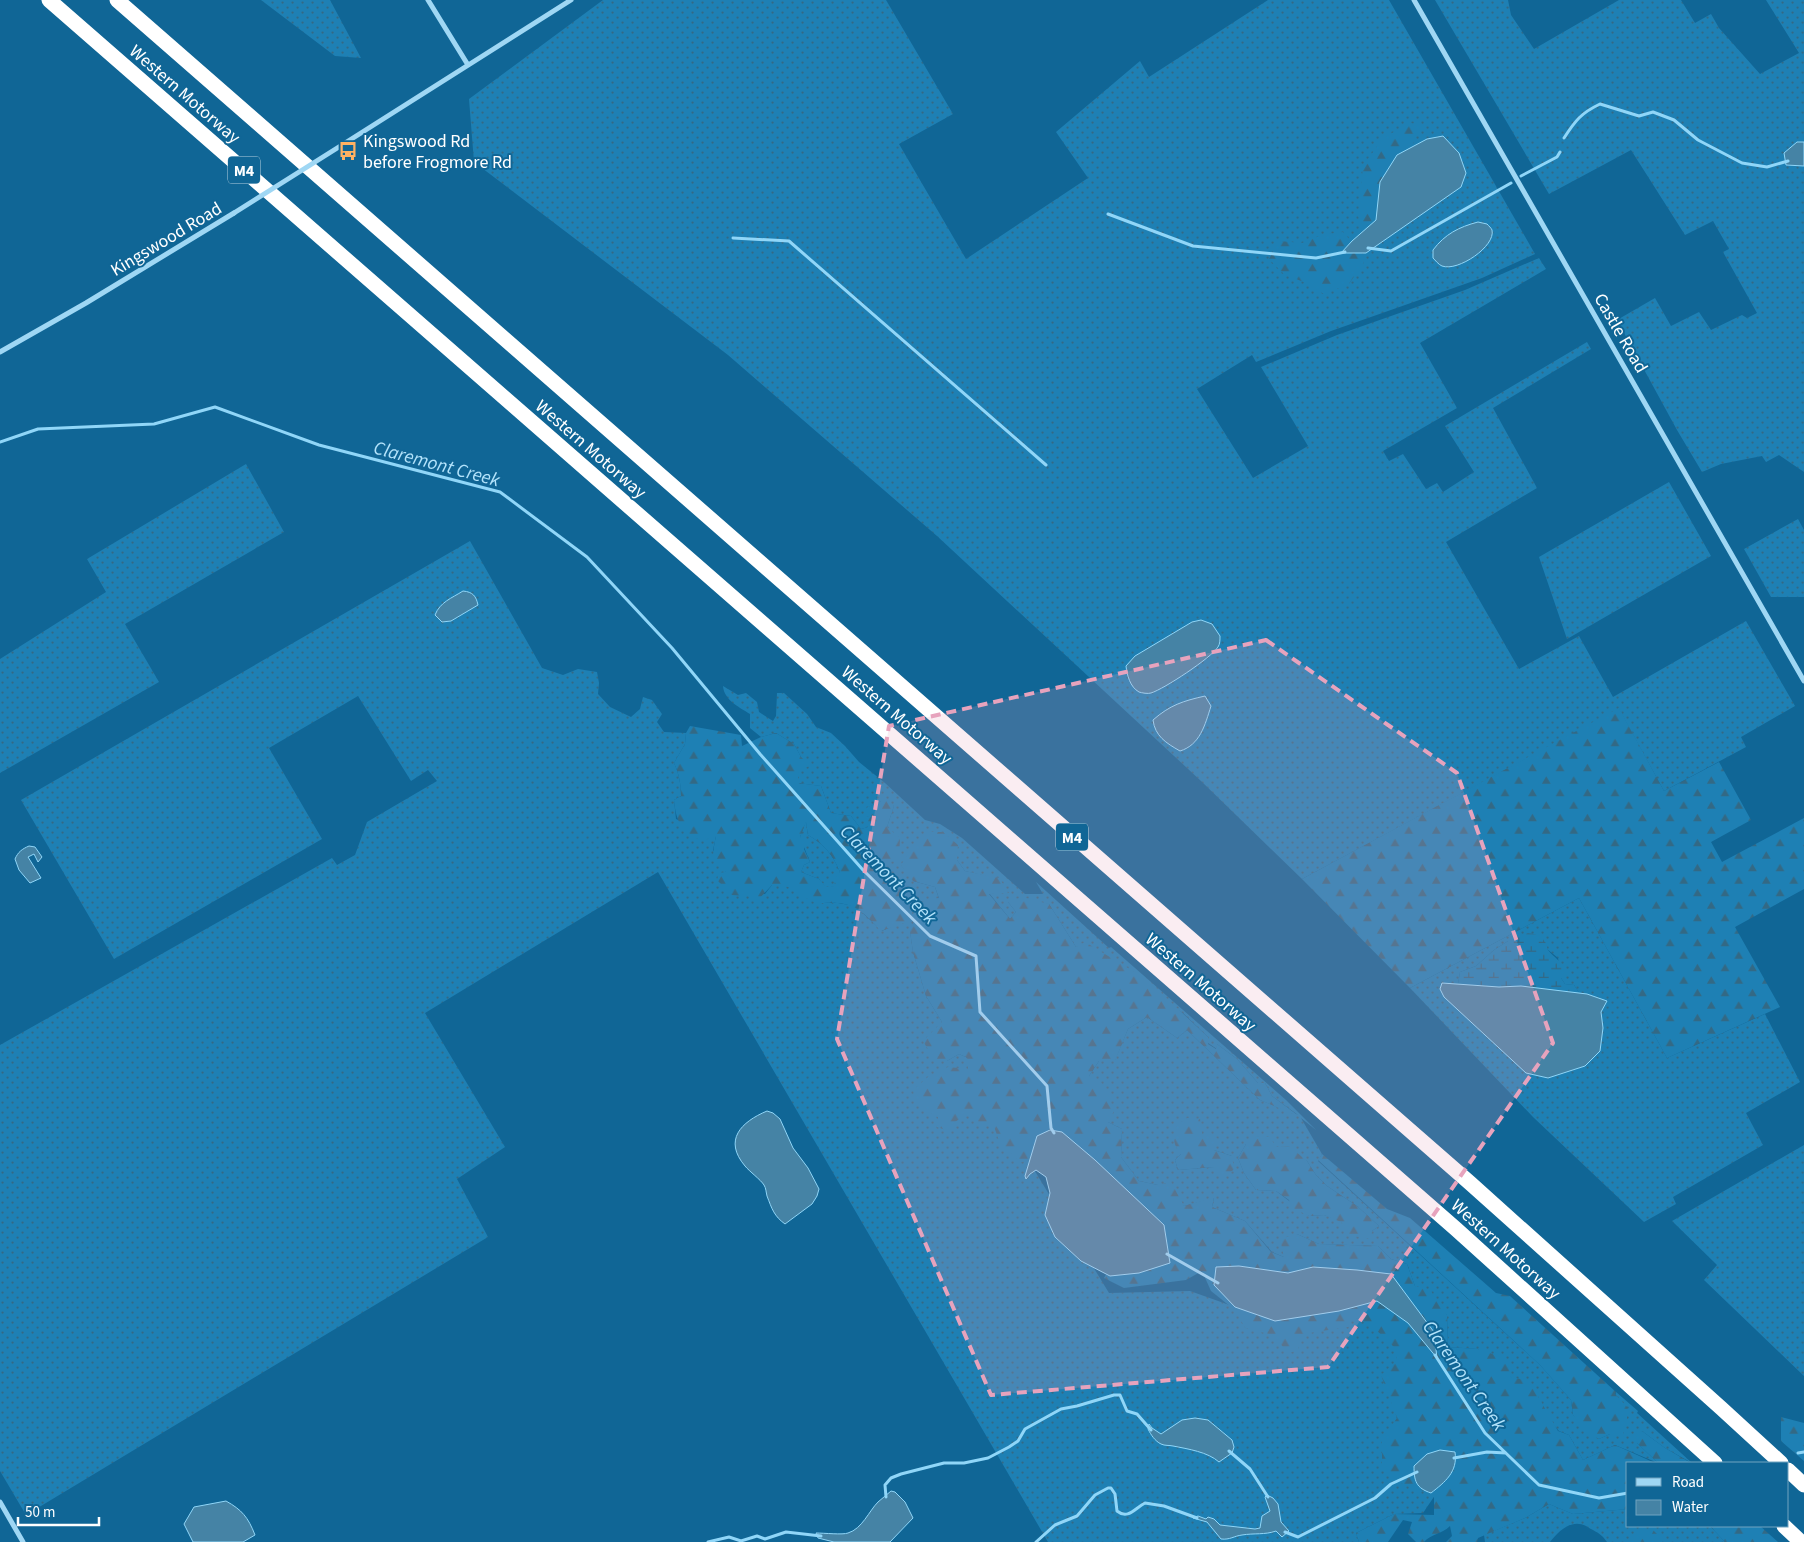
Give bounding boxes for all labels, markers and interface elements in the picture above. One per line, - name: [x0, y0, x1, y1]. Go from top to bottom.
- street label: Western Motorway: [124, 39, 246, 150]
- place label: Kingswood Rd before Frogmore Rd: [363, 129, 512, 175]
- bus stop icon: Kingswood Rd before Frogmore Rd: [337, 140, 359, 162]
- road number: M4: [228, 156, 260, 184]
- street label: Kingswood Road: [106, 196, 227, 283]
- street label: Castle Road: [1588, 289, 1653, 378]
- street label: Western Motorway: [530, 394, 652, 505]
- water label: Claremont Creek: [370, 435, 504, 495]
- street label: Western Motorway: [836, 660, 958, 771]
- water label: Claremont Creek: [833, 819, 943, 932]
- road number: M4: [1056, 824, 1088, 850]
- street label: Western Motorway: [1140, 927, 1262, 1038]
- street label: Western Motorway: [1445, 1193, 1566, 1306]
- water label: Claremont Creek: [1416, 1315, 1513, 1438]
- legend: [1626, 1462, 1789, 1527]
- text: Road: [1672, 1472, 1704, 1493]
- scale bar: [18, 1494, 99, 1526]
- text: Water: [1672, 1497, 1709, 1518]
- text: 50 m: [25, 1502, 55, 1523]

